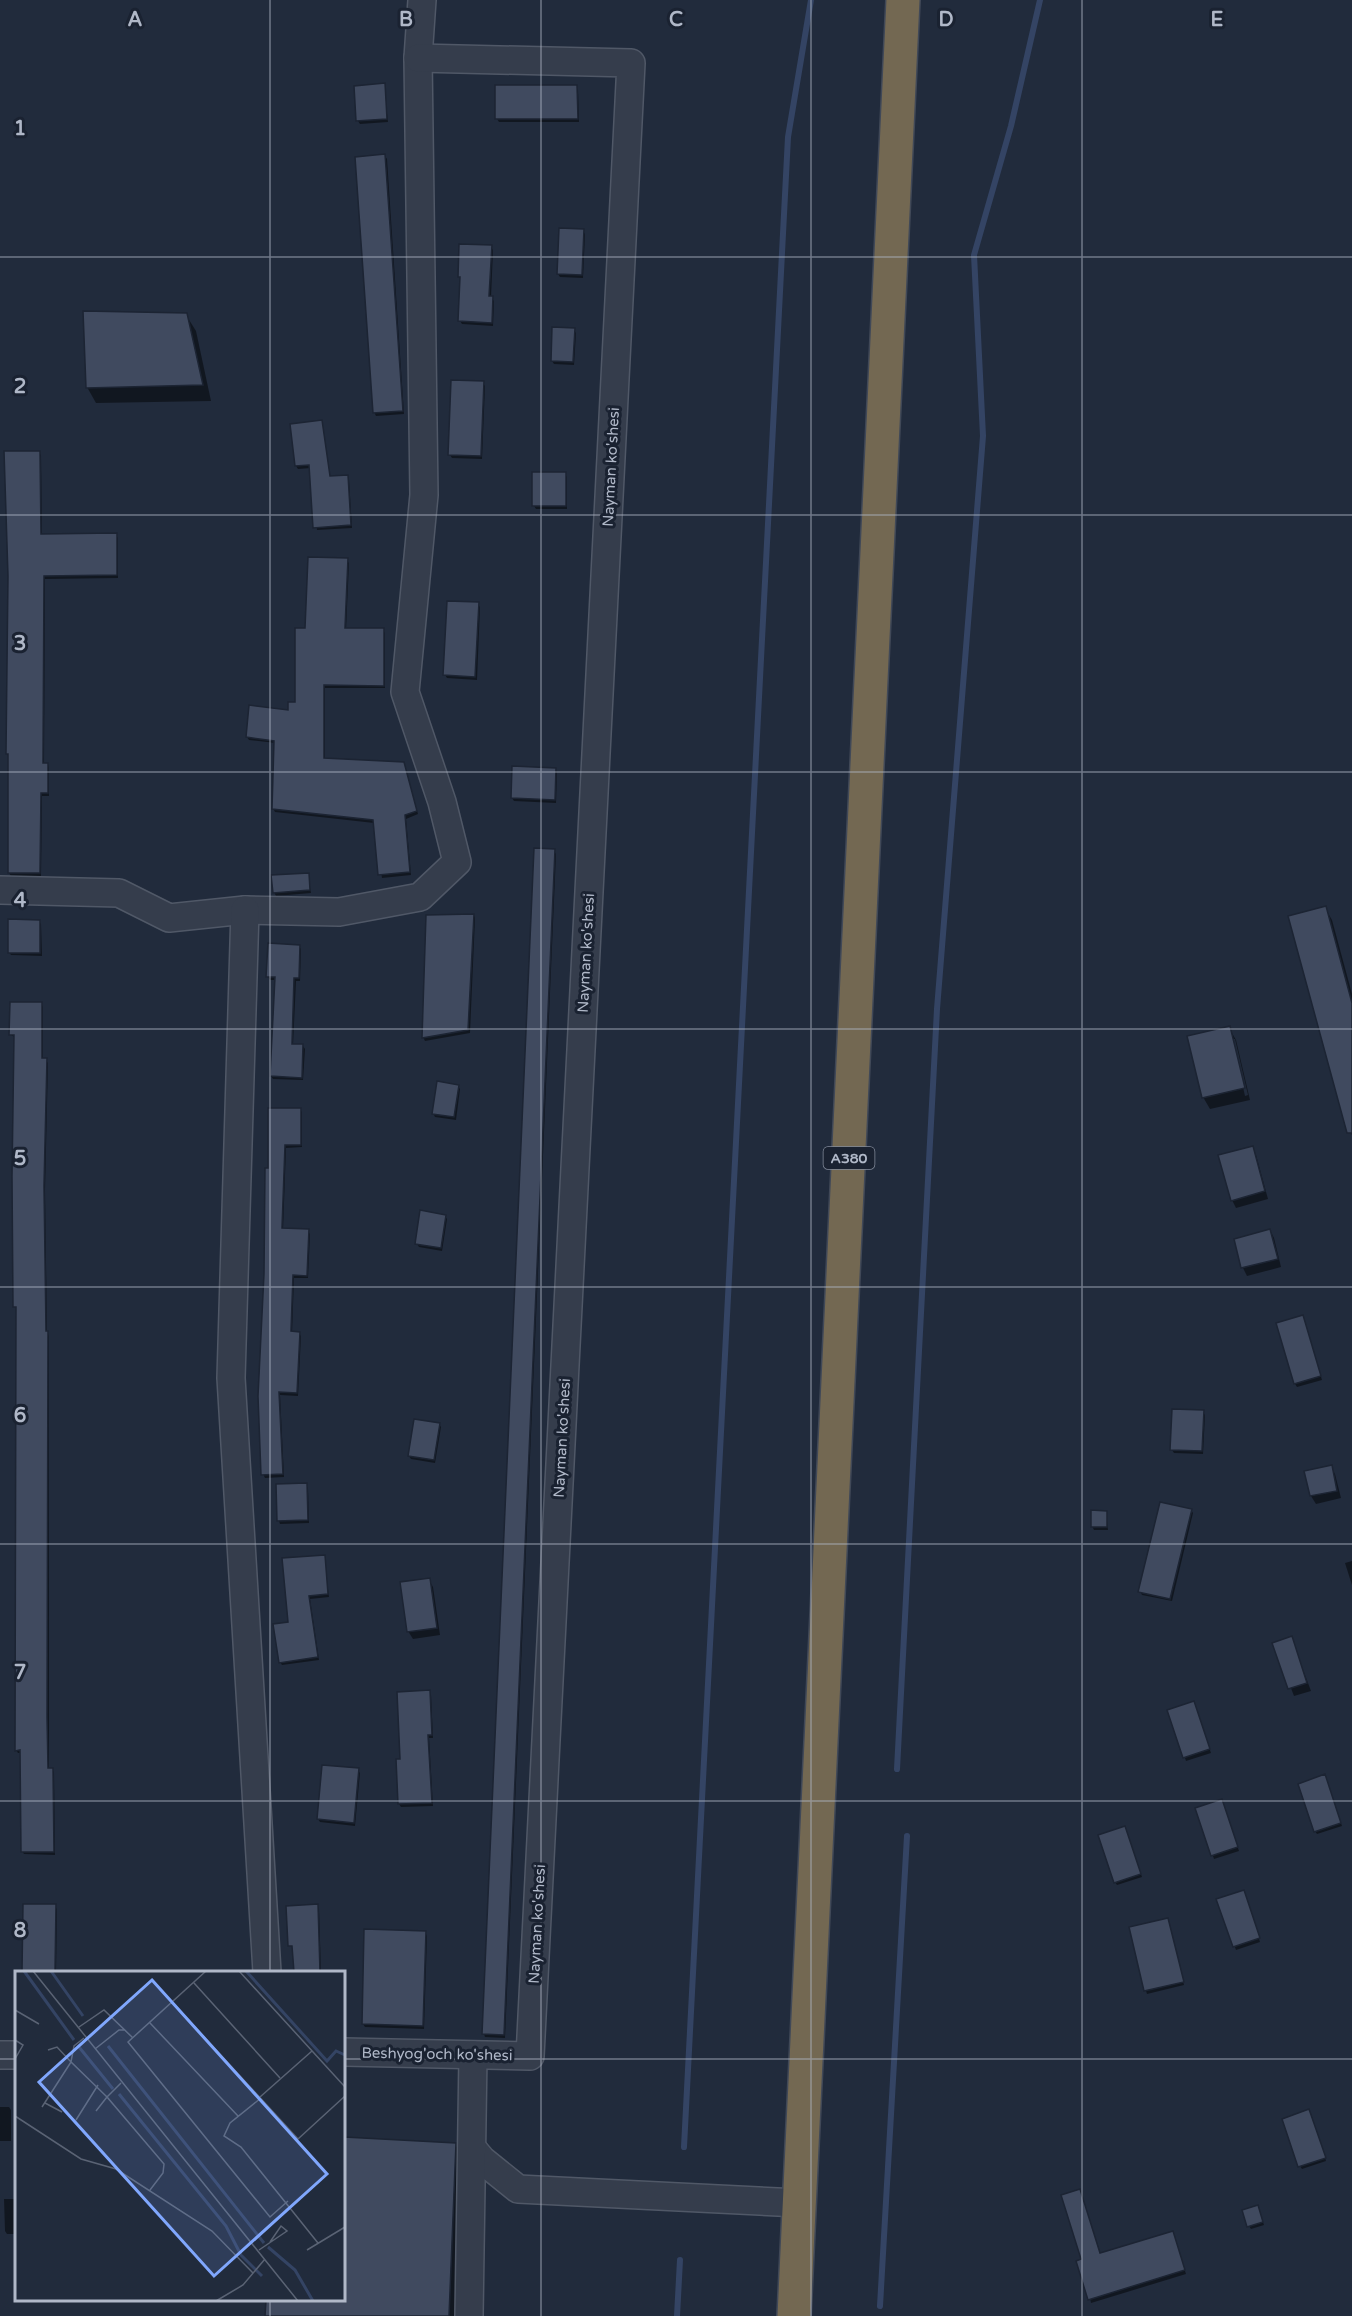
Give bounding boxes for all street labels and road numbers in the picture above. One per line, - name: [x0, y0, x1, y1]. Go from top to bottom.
- street label: Nayman ko'shesi: [599, 407, 623, 527]
- street label: Nayman ko'shesi: [574, 893, 598, 1013]
- road number: A380: [824, 1147, 874, 1169]
- street label: Nayman ko'shesi: [550, 1378, 574, 1498]
- street label: Nayman ko'shesi: [525, 1864, 549, 1984]
- street label: Beshyog'och ko'shesi: [361, 2044, 513, 2064]

